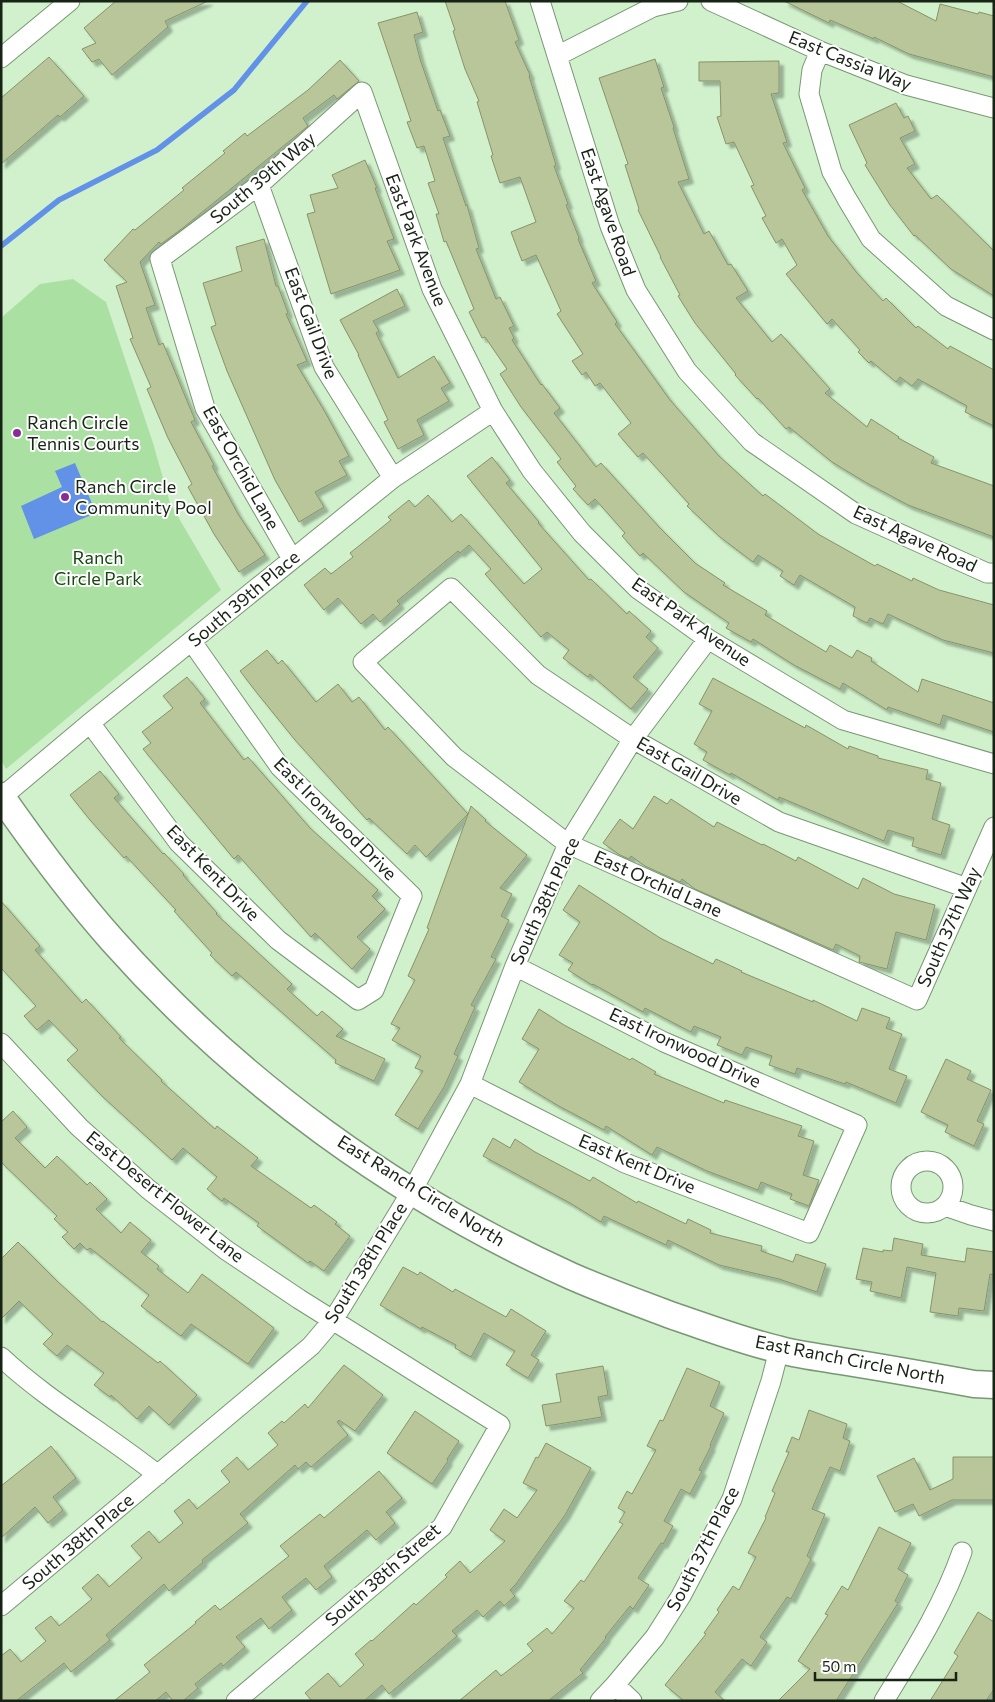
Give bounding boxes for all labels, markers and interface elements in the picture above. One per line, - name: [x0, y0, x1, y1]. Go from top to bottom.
- street label: East Cassia Way: [786, 25, 915, 95]
- street label: South 39th Way: [205, 127, 320, 228]
- street label: East Agave Road: [577, 145, 641, 279]
- street label: East Park Avenue: [382, 170, 452, 309]
- street label: East Gail Drive: [281, 264, 343, 382]
- street label: East Orchid Lane: [199, 402, 285, 533]
- place label: Ranch Circle Tennis Courts: [27, 411, 139, 454]
- marker: Ranch Circle Tennis Courts: [11, 427, 23, 439]
- place label: Ranch Circle Community Pool: [75, 475, 212, 518]
- marker: Ranch Circle Community Pool: [59, 491, 71, 503]
- street label: East Agave Road: [850, 500, 981, 576]
- street label: South 39th Place: [183, 545, 303, 651]
- park label: Ranch Circle Park: [54, 546, 142, 589]
- street label: East Park Avenue: [628, 572, 755, 670]
- street label: East Gail Drive: [633, 731, 746, 809]
- street label: East Ironwood Drive: [270, 752, 402, 884]
- street label: East Kent Drive: [163, 820, 265, 925]
- street label: South 38th Place: [505, 833, 583, 968]
- street label: East Orchid Lane: [591, 845, 726, 921]
- street label: South 37th Way: [912, 863, 984, 990]
- street label: East Ironwood Drive: [606, 1002, 765, 1092]
- street label: East Desert Flower Lane: [82, 1126, 249, 1267]
- street label: East Kent Drive: [576, 1129, 699, 1198]
- street label: East Ranch Circle North: [334, 1130, 509, 1251]
- street label: South 38th Place: [319, 1198, 411, 1327]
- street label: East Ranch Circle North: [753, 1330, 947, 1388]
- street label: South 37th Place: [661, 1483, 743, 1615]
- street label: South 38th Place: [17, 1488, 137, 1594]
- street label: South 38th Street: [320, 1518, 445, 1630]
- scale bar: [815, 1650, 956, 1682]
- text: 50 m: [822, 1657, 856, 1675]

